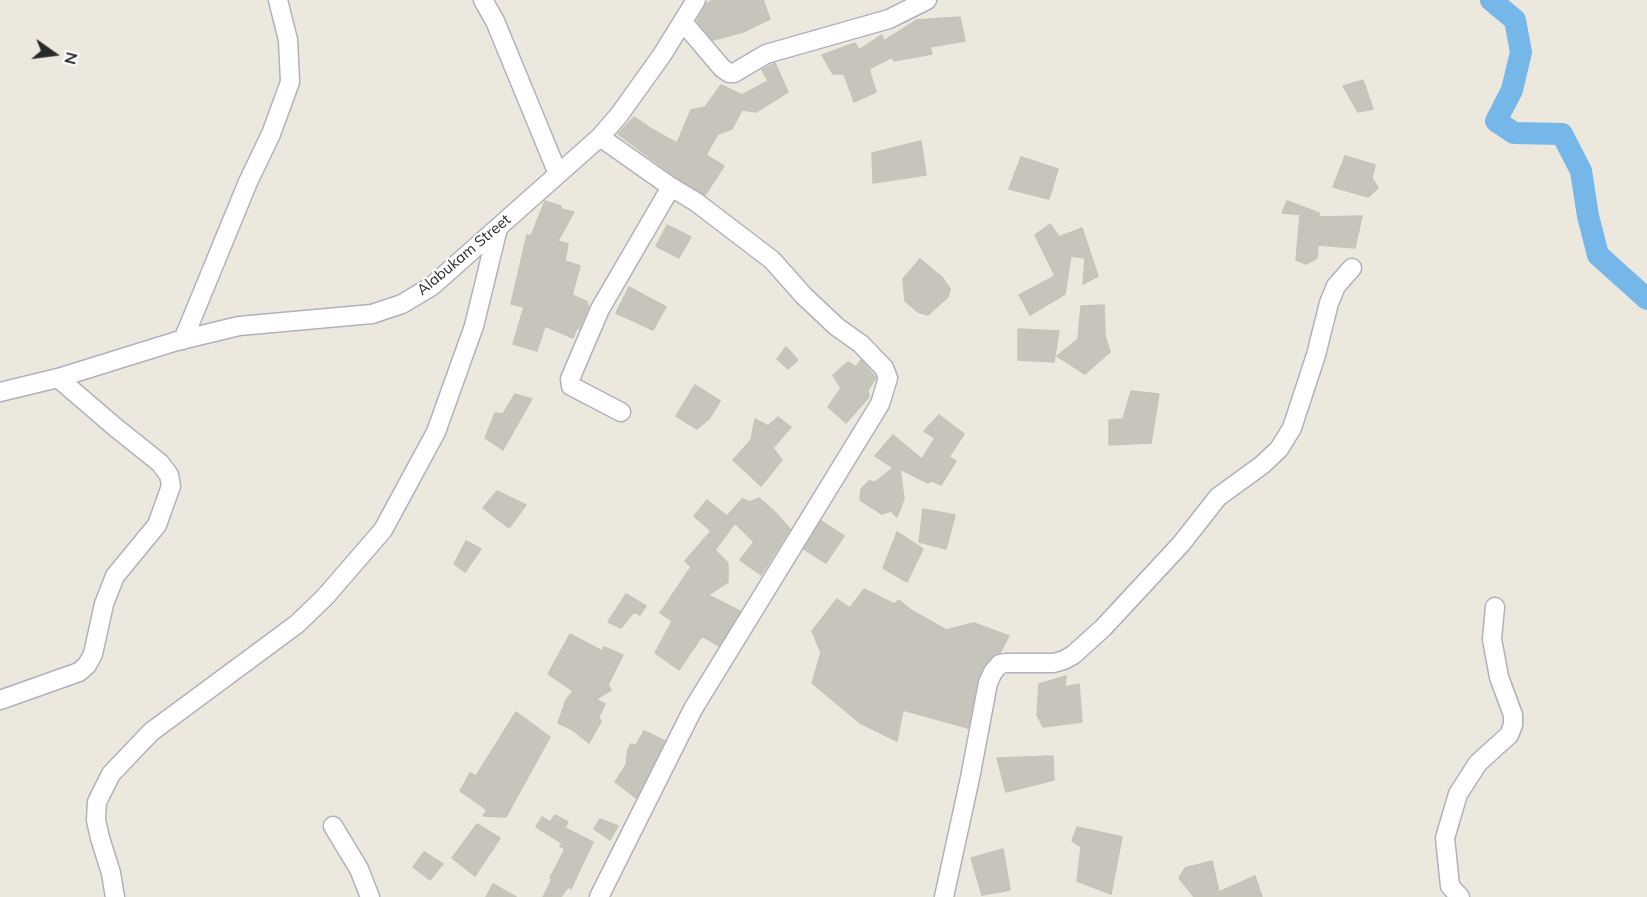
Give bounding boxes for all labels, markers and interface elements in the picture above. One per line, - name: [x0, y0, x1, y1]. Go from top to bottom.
- north arrow: [24, 24, 84, 84]
- text: N: [60, 50, 83, 67]
- street label: Alabukam Street: [414, 211, 514, 299]

